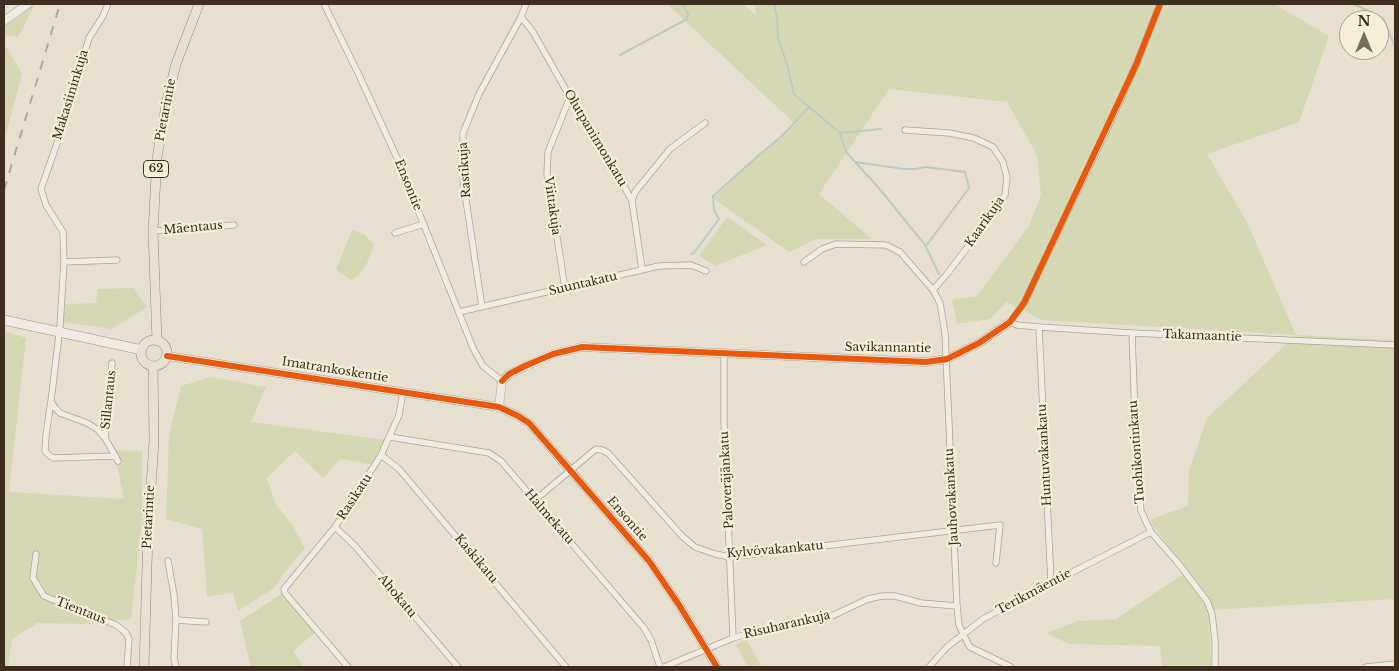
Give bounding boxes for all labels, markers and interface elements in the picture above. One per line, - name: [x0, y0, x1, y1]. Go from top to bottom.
- north arrow: [1339, 10, 1389, 60]
- text: N: [1357, 12, 1371, 30]
- street label: Makasiininkuja: [50, 48, 92, 142]
- street label: Pietarintie: [153, 77, 179, 143]
- street label: Olutpanimonkatu: [560, 87, 630, 189]
- street label: Rastikuja: [456, 142, 474, 198]
- street label: Ensontie: [391, 157, 425, 213]
- road number: 62: [144, 160, 168, 178]
- street label: Viittakuja: [541, 176, 563, 236]
- street label: Kaarikuja: [962, 194, 1008, 250]
- street label: Mäentaus: [163, 218, 223, 238]
- street label: Suuntakatu: [547, 269, 619, 299]
- street label: Takamaantie: [1162, 327, 1242, 345]
- street label: Savikannantie: [845, 340, 931, 356]
- street label: Imatrankoskentie: [281, 354, 389, 386]
- street label: Sillantaus: [99, 370, 119, 430]
- street label: Tuohikontinkatu: [1126, 400, 1148, 504]
- street label: Huntuvakankatu: [1035, 403, 1055, 507]
- street label: Paloveräjänkatu: [717, 431, 737, 529]
- street label: Jauhovakankatu: [942, 448, 962, 546]
- street label: Rasikatu: [335, 471, 375, 523]
- street label: Pietarintie: [140, 485, 158, 549]
- street label: Halmekatu: [521, 487, 577, 547]
- street label: Ensontie: [604, 494, 650, 544]
- street label: Kaskikatu: [451, 532, 501, 586]
- street label: Kylvövakankatu: [726, 539, 824, 561]
- street label: Terikmäentie: [994, 566, 1074, 618]
- street label: Ahokatu: [375, 571, 419, 621]
- street label: Tientaus: [54, 594, 108, 628]
- street label: Risuharankuja: [742, 608, 832, 642]

